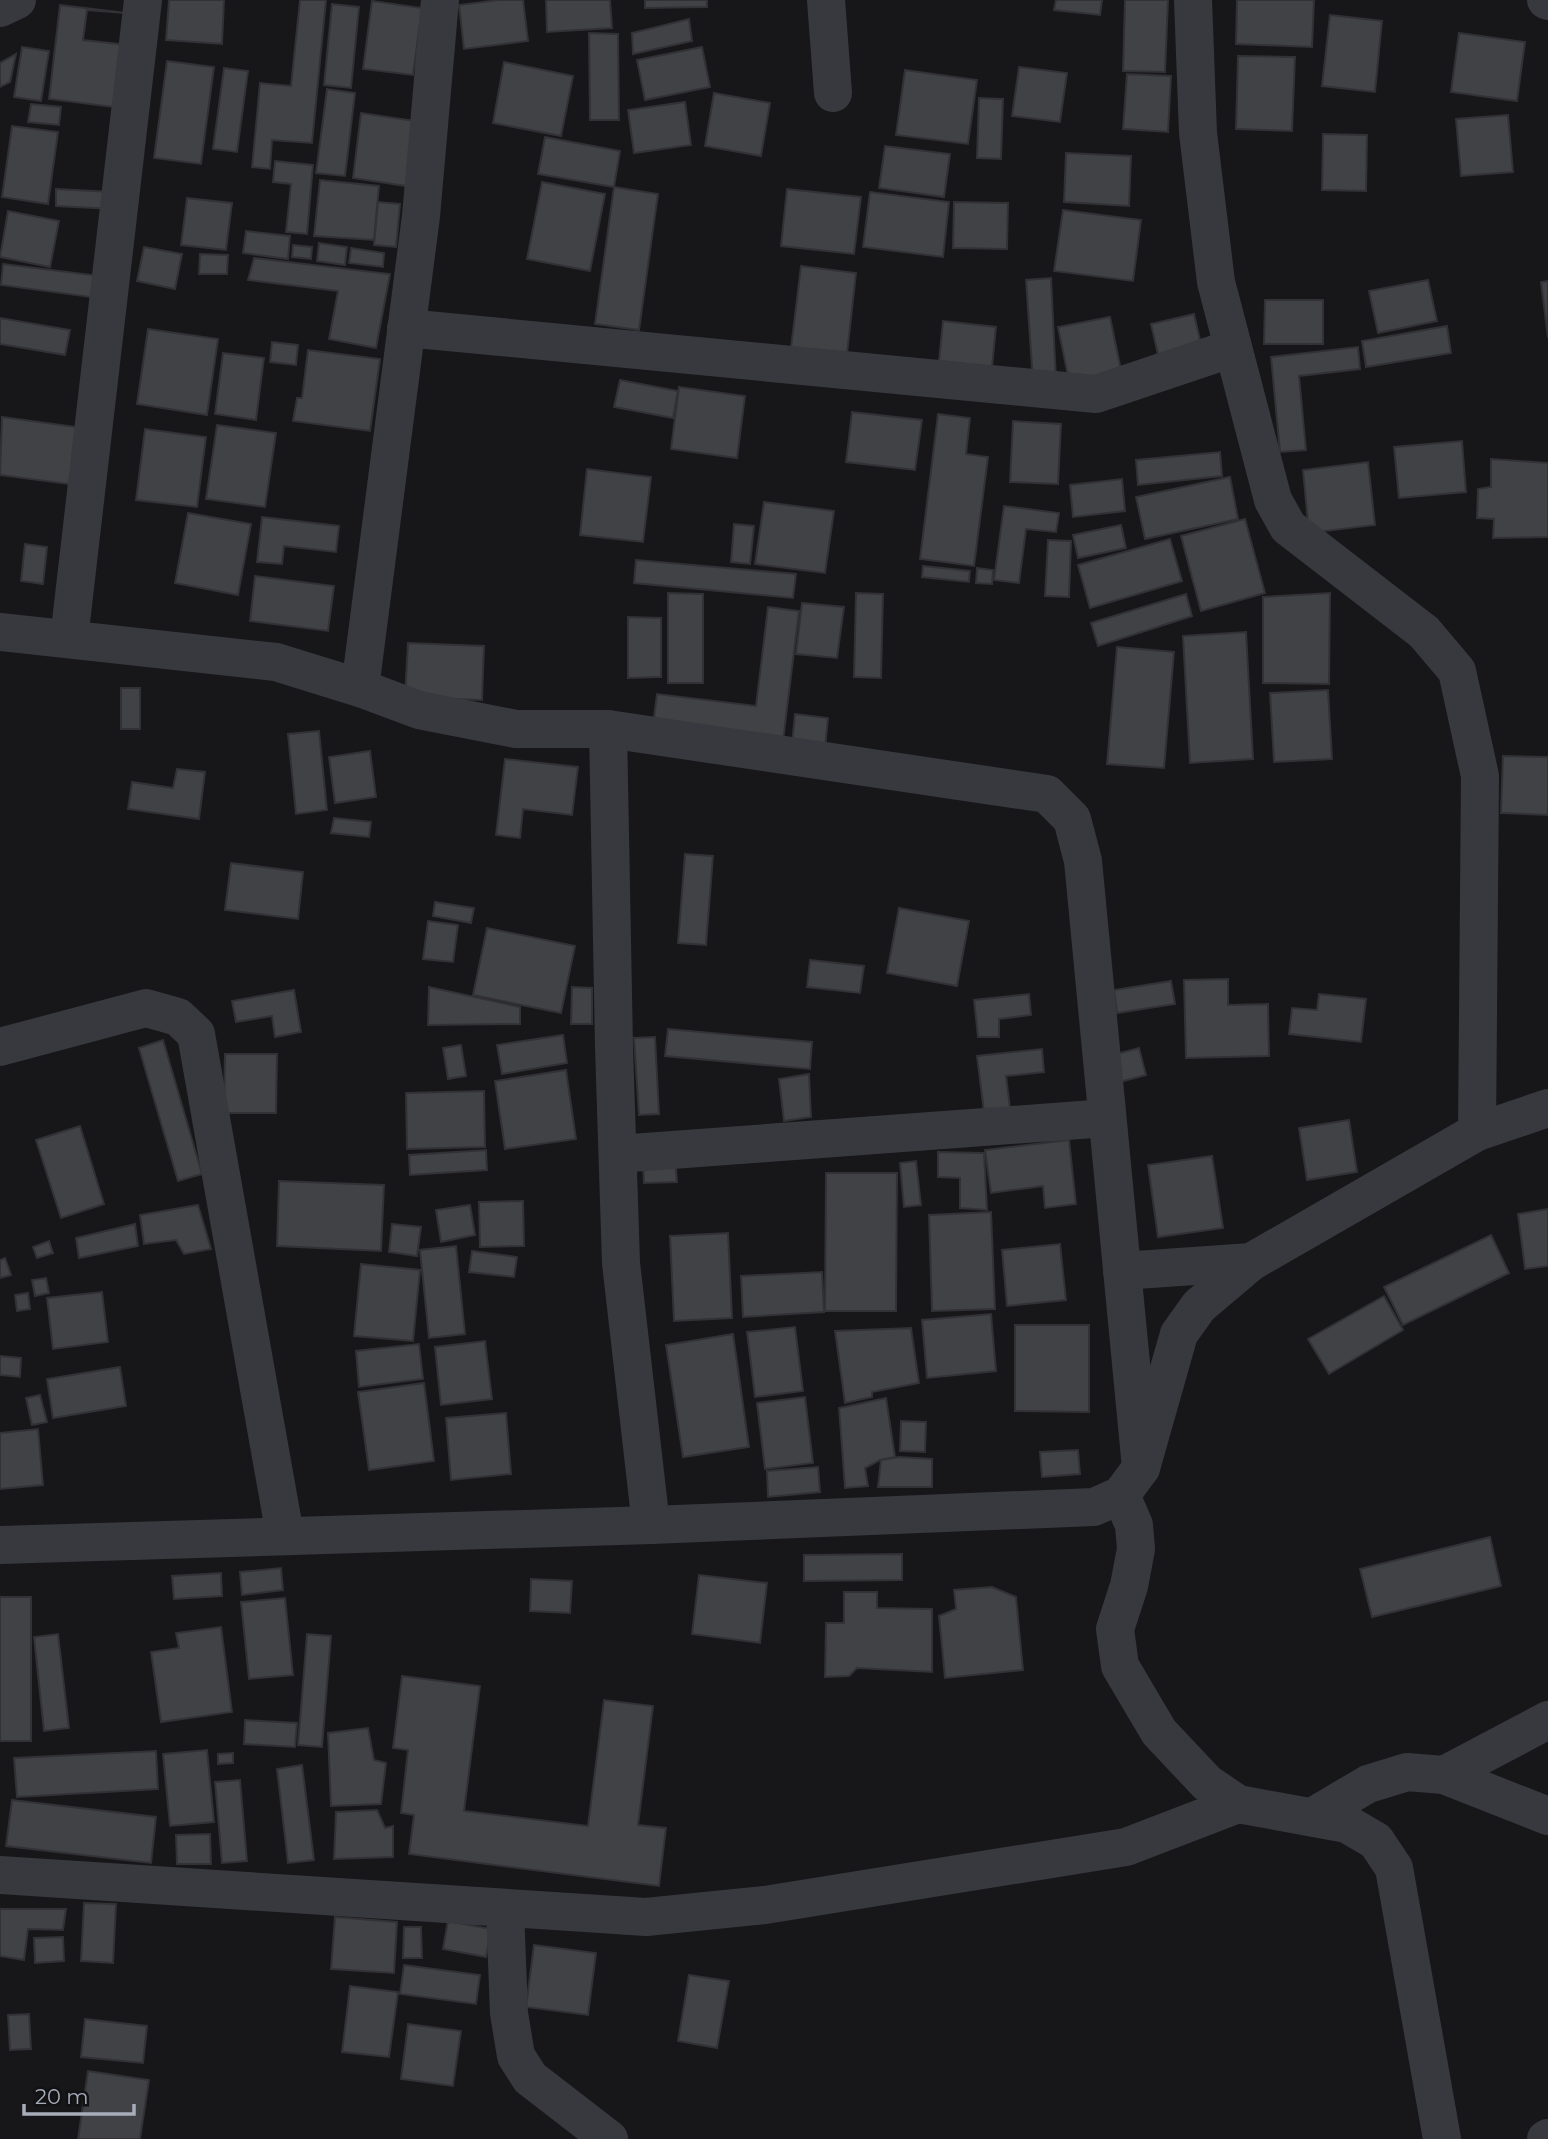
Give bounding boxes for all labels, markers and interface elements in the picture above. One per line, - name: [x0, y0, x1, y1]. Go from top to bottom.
- scale bar: [24, 2072, 135, 2116]
- text: 20 m: [35, 2084, 89, 2109]

